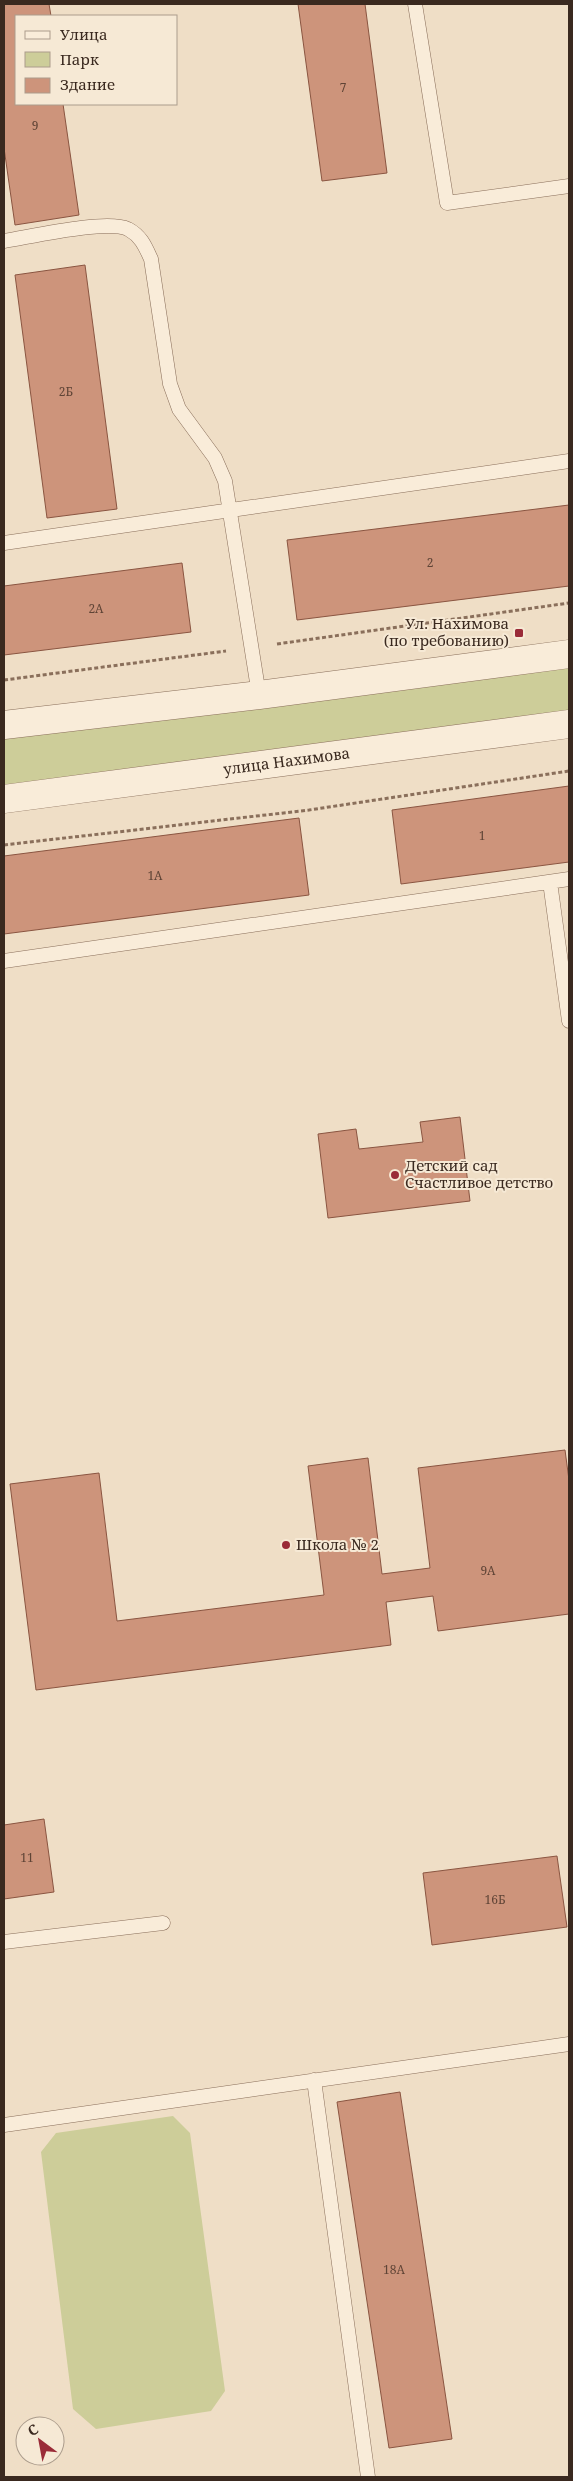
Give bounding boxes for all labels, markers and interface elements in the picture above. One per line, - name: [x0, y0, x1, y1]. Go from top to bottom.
- legend: [15, 15, 178, 105]
- text: Улица: [60, 24, 108, 44]
- text: Парк: [60, 49, 99, 69]
- text: Здание: [60, 74, 115, 94]
- house number: 7: [340, 79, 347, 96]
- house number: 9: [32, 117, 38, 134]
- house number: 2Б: [59, 383, 73, 400]
- house number: 2: [427, 554, 433, 571]
- house number: 2А: [88, 600, 104, 617]
- place label: Ул. Нахимова (по требованию): [384, 613, 509, 650]
- marker: Ул. Нахимова (по требованию): [513, 627, 525, 639]
- street label: улица Нахимова: [222, 742, 351, 779]
- house number: 1: [479, 827, 485, 844]
- house number: 1А: [147, 867, 163, 884]
- place label: Детский сад Счастливое детство: [405, 1155, 553, 1192]
- marker: Детский сад Счастливое детство: [389, 1169, 401, 1181]
- place label: Школа № 2: [296, 1534, 379, 1554]
- marker: Школа № 2: [280, 1539, 292, 1551]
- house number: 9А: [480, 1562, 496, 1579]
- house number: 11: [20, 1849, 34, 1866]
- house number: 16Б: [485, 1891, 505, 1908]
- house number: 18А: [383, 2261, 405, 2278]
- north arrow: [15, 2416, 65, 2466]
- text: С: [24, 2419, 42, 2440]

